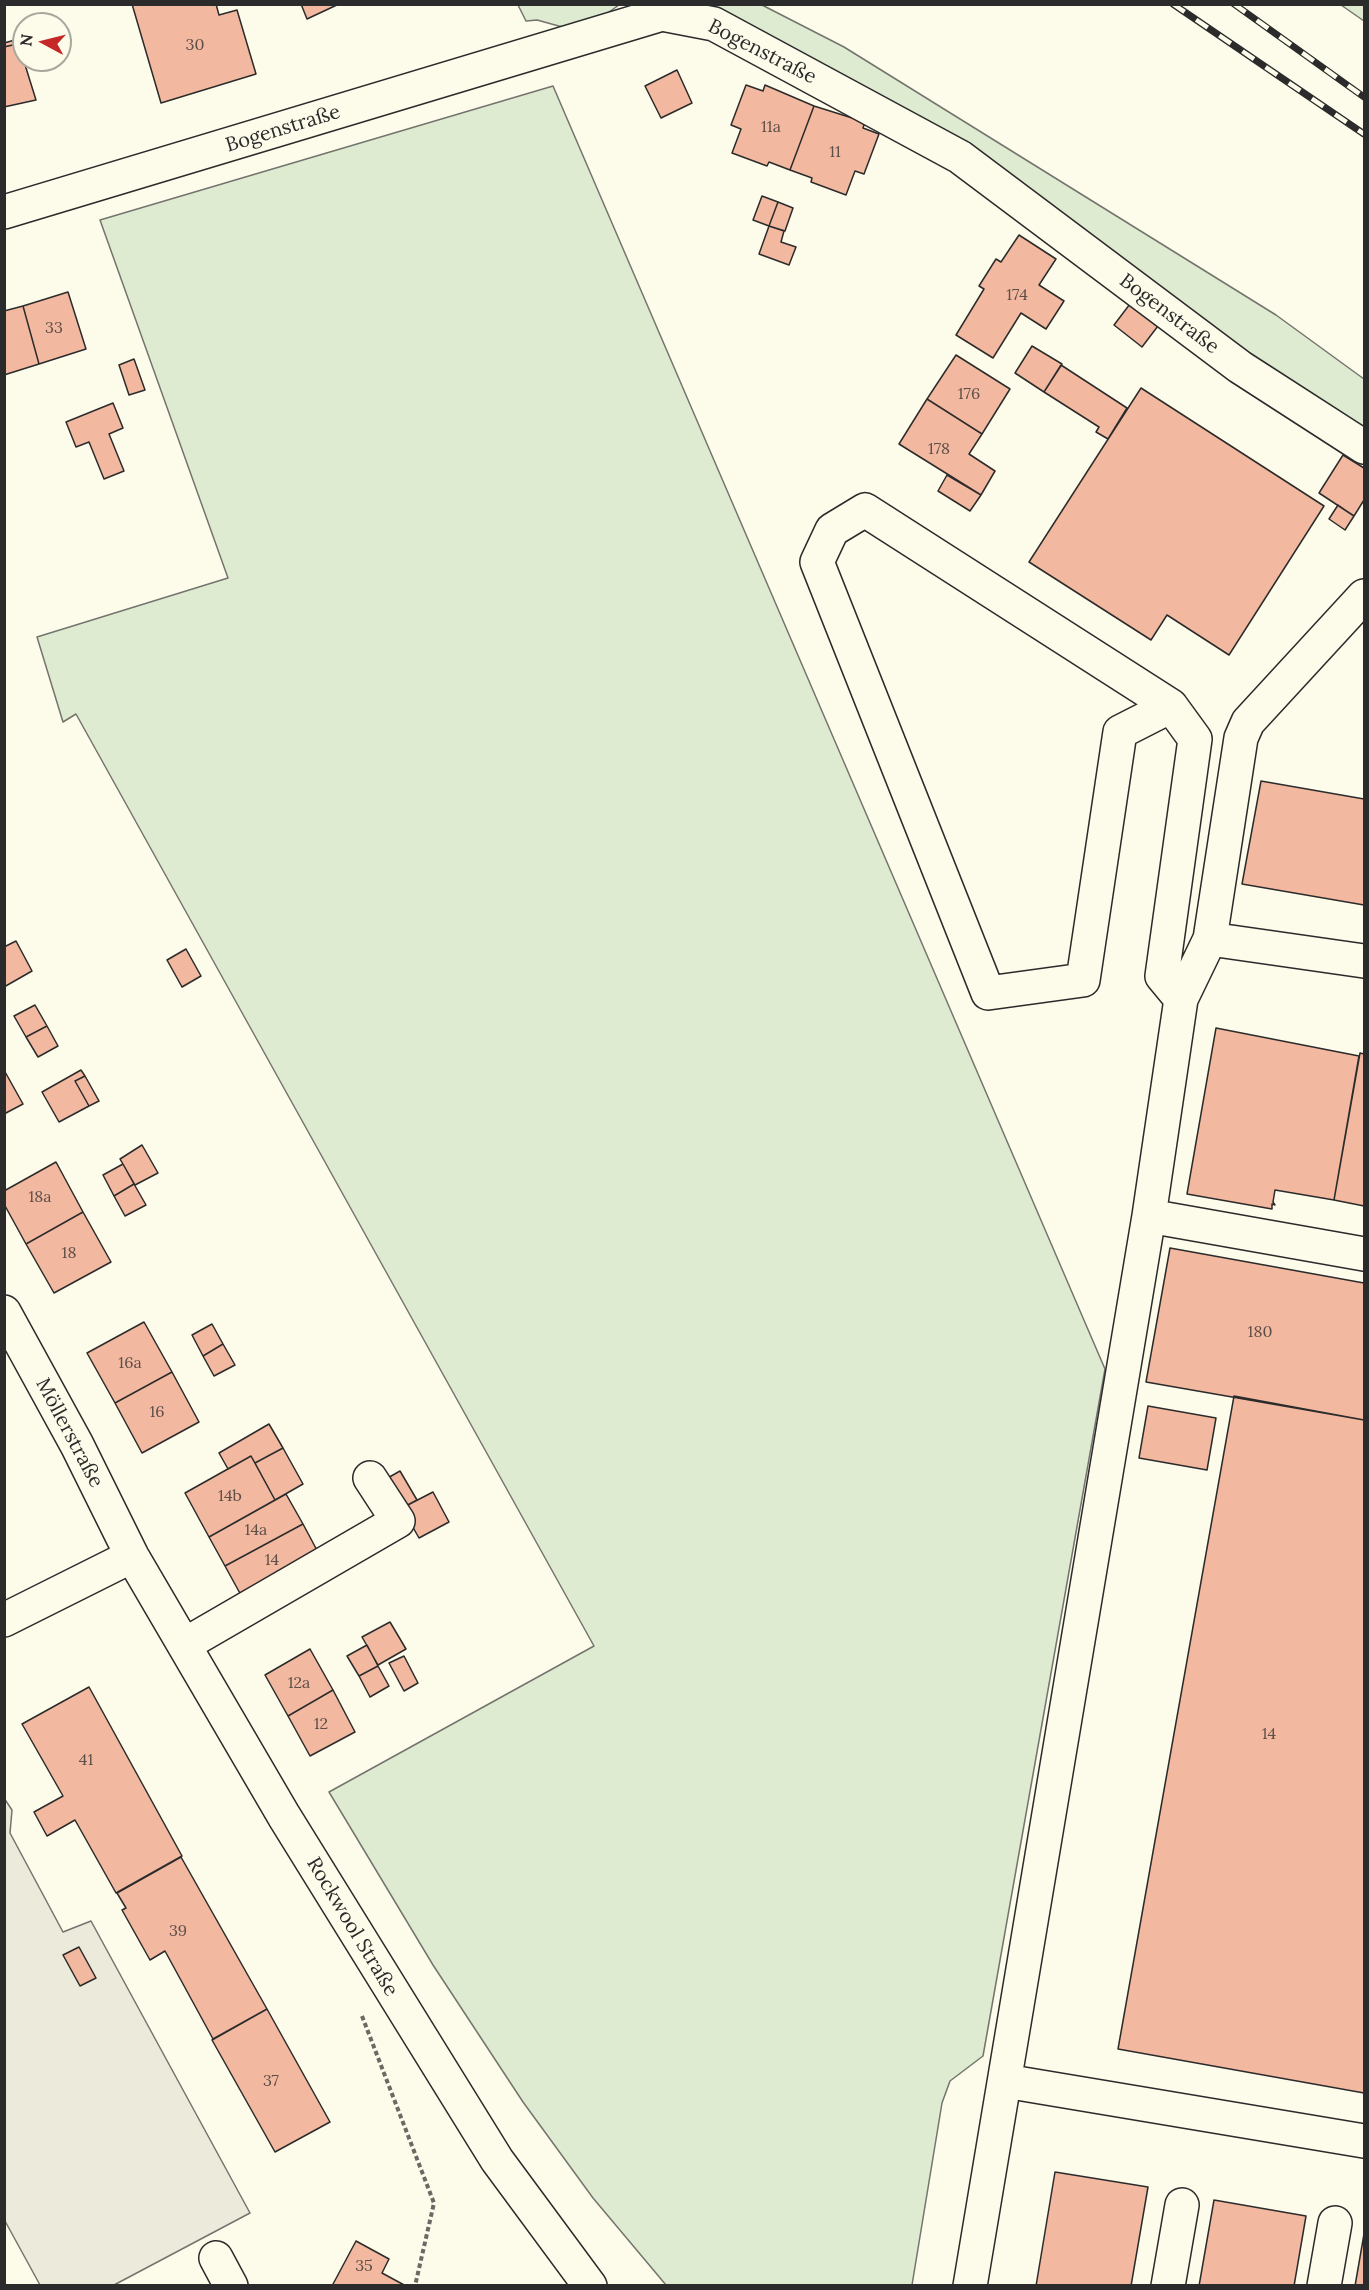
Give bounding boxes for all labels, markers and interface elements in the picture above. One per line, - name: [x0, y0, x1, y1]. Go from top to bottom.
- north arrow: [12, 12, 72, 72]
- street label: Bogenstraße: [704, 14, 820, 90]
- text: N: [15, 33, 37, 47]
- house number: 30: [186, 35, 204, 55]
- street label: Bogenstraße: [223, 100, 343, 158]
- house number: 11a: [761, 117, 781, 137]
- house number: 11: [829, 142, 841, 162]
- street label: Bogenstraße: [1115, 269, 1223, 359]
- house number: 174: [1006, 285, 1028, 305]
- house number: 33: [45, 318, 63, 338]
- house number: 176: [958, 384, 980, 404]
- house number: 178: [928, 439, 950, 459]
- house number: 18a: [28, 1187, 52, 1207]
- house number: 18: [62, 1243, 76, 1263]
- house number: 180: [1248, 1322, 1272, 1342]
- house number: 16a: [118, 1353, 142, 1373]
- street label: Möllerstraße: [30, 1374, 108, 1492]
- house number: 16: [149, 1402, 165, 1422]
- house number: 14b: [218, 1486, 242, 1506]
- house number: 14a: [245, 1520, 267, 1540]
- house number: 14: [265, 1550, 279, 1570]
- house number: 12a: [288, 1673, 310, 1693]
- house number: 12: [314, 1714, 328, 1734]
- house number: 14: [1262, 1724, 1276, 1744]
- house number: 41: [79, 1750, 93, 1770]
- street label: Rockwool Straße: [301, 1853, 403, 2001]
- house number: 39: [169, 1921, 187, 1941]
- house number: 37: [263, 2071, 279, 2091]
- house number: 35: [355, 2256, 373, 2276]

